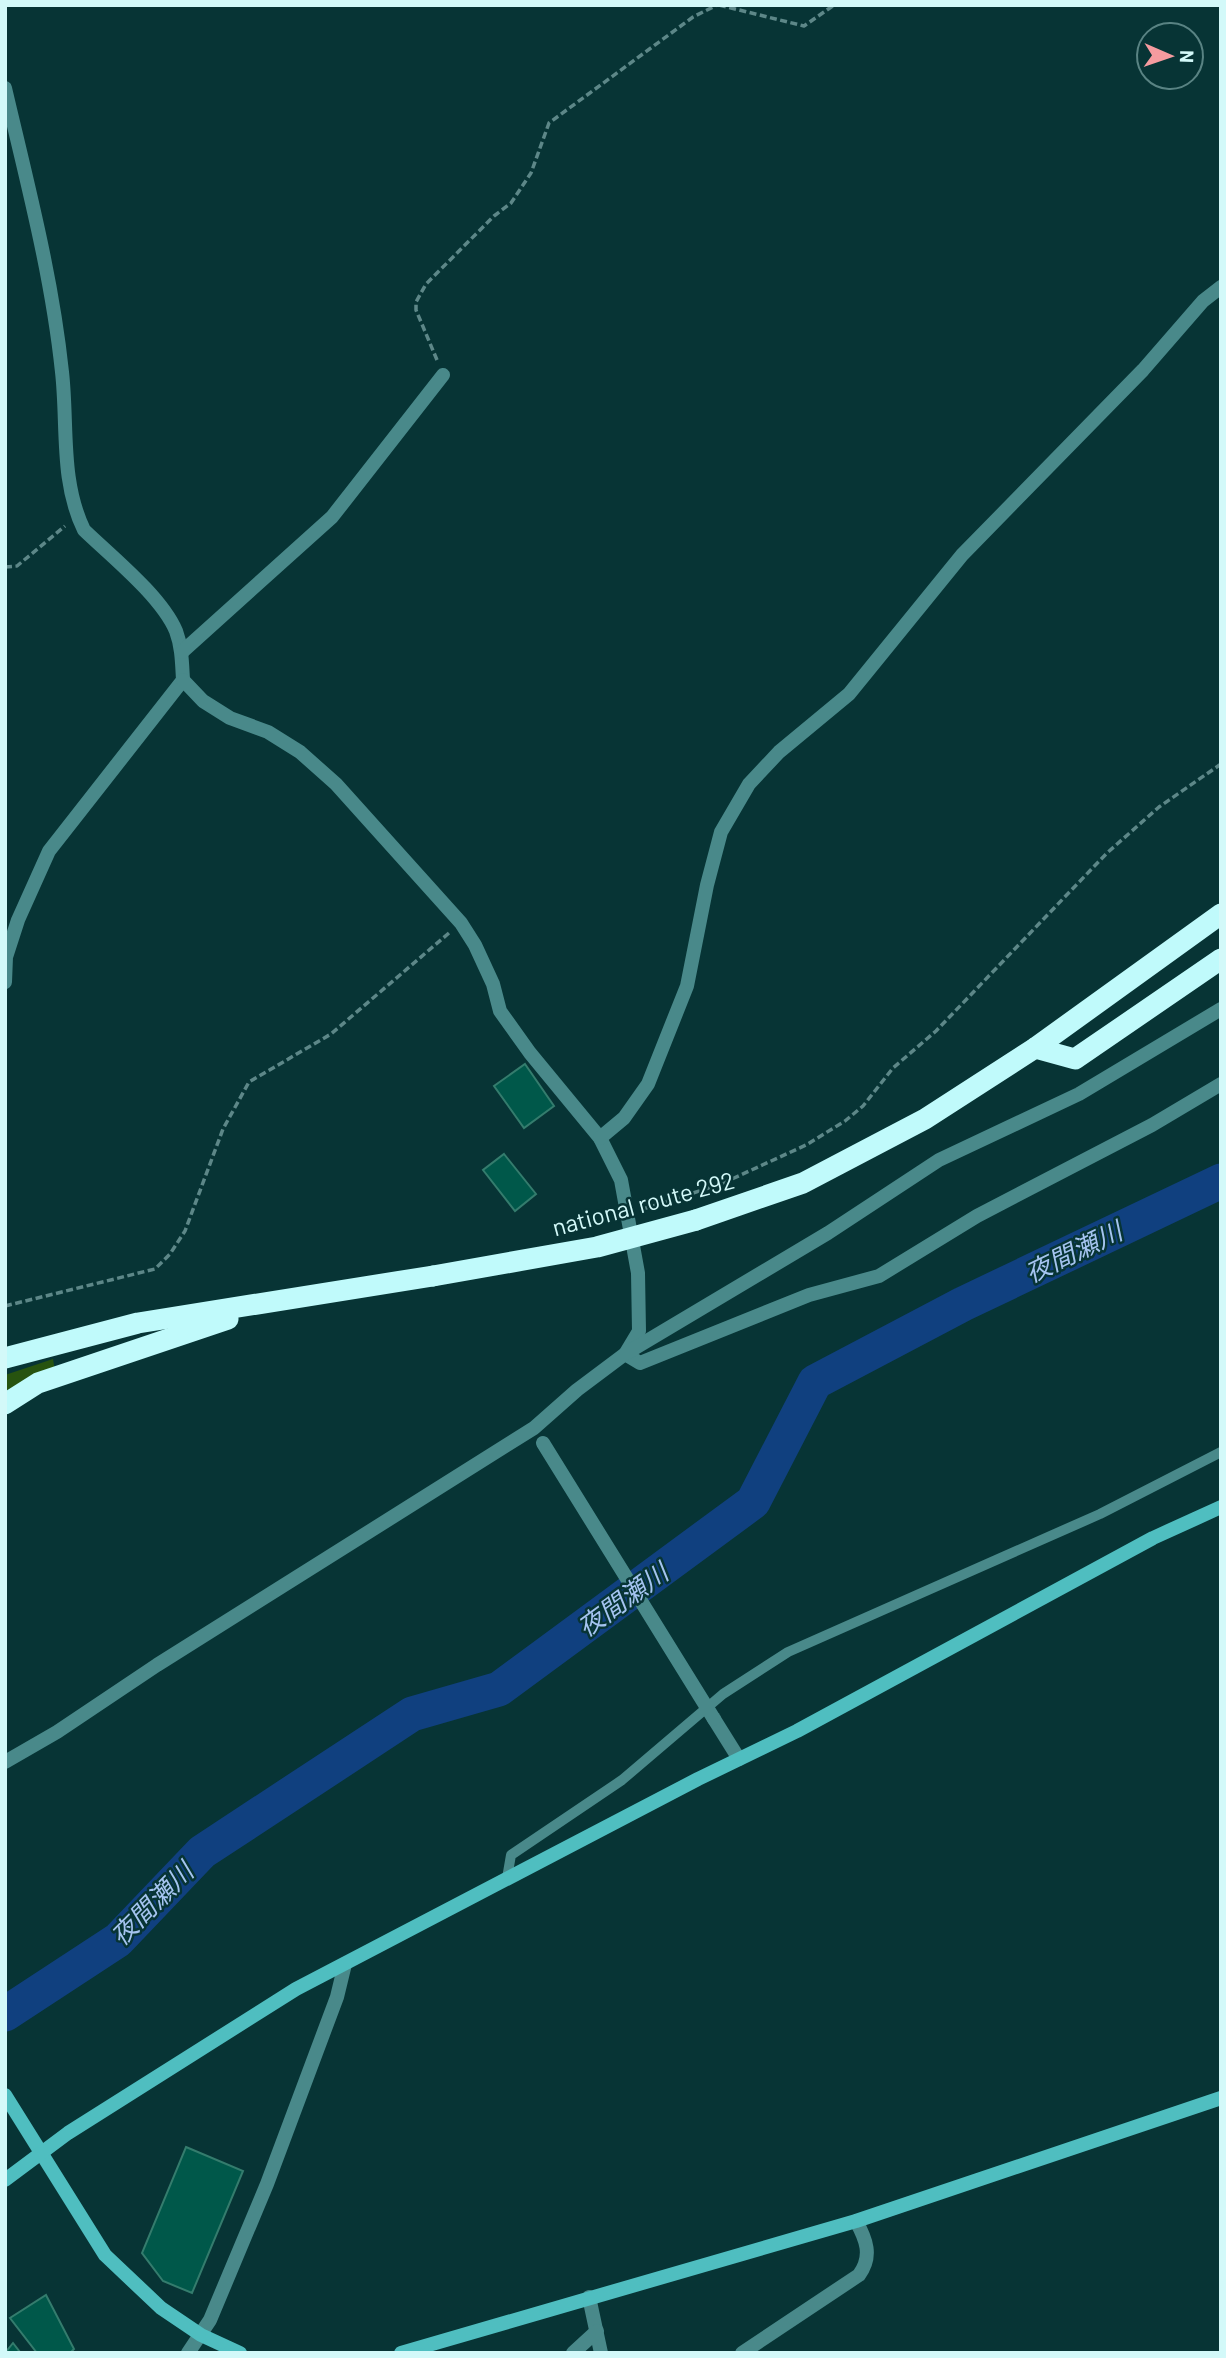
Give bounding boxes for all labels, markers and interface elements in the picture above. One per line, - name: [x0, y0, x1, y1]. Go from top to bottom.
- north arrow: [1135, 21, 1205, 91]
- text: N: [1176, 50, 1199, 63]
- street label: national route 292: [549, 1165, 737, 1241]
- water label: 夜間瀬川: [1019, 1213, 1129, 1288]
- water label: 夜間瀬川: [571, 1554, 676, 1642]
- water label: 夜間瀬川: [103, 1853, 201, 1951]

